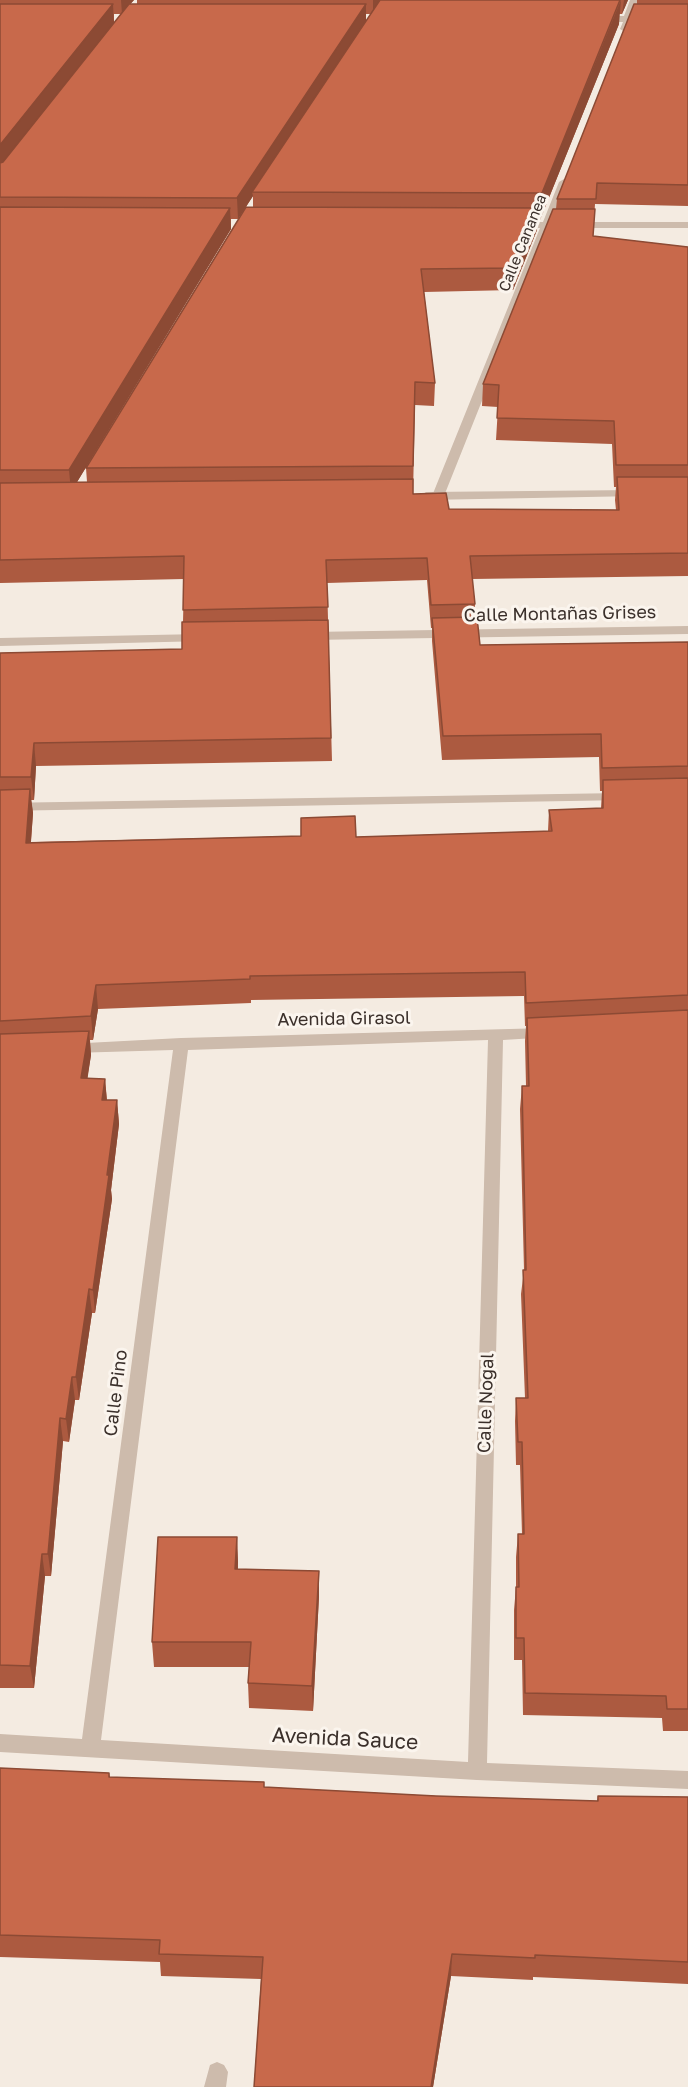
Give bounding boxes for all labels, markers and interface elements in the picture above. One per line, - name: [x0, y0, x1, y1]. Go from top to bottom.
- street label: Calle Cananea: [495, 192, 551, 294]
- street label: Calle Montañas Grises: [464, 602, 656, 626]
- street label: Avenida Girasol: [277, 1007, 411, 1031]
- street label: Calle Pino: [100, 1348, 132, 1438]
- street label: Calle Nogal: [473, 1353, 499, 1453]
- street label: Avenida Sauce: [271, 1723, 419, 1755]

